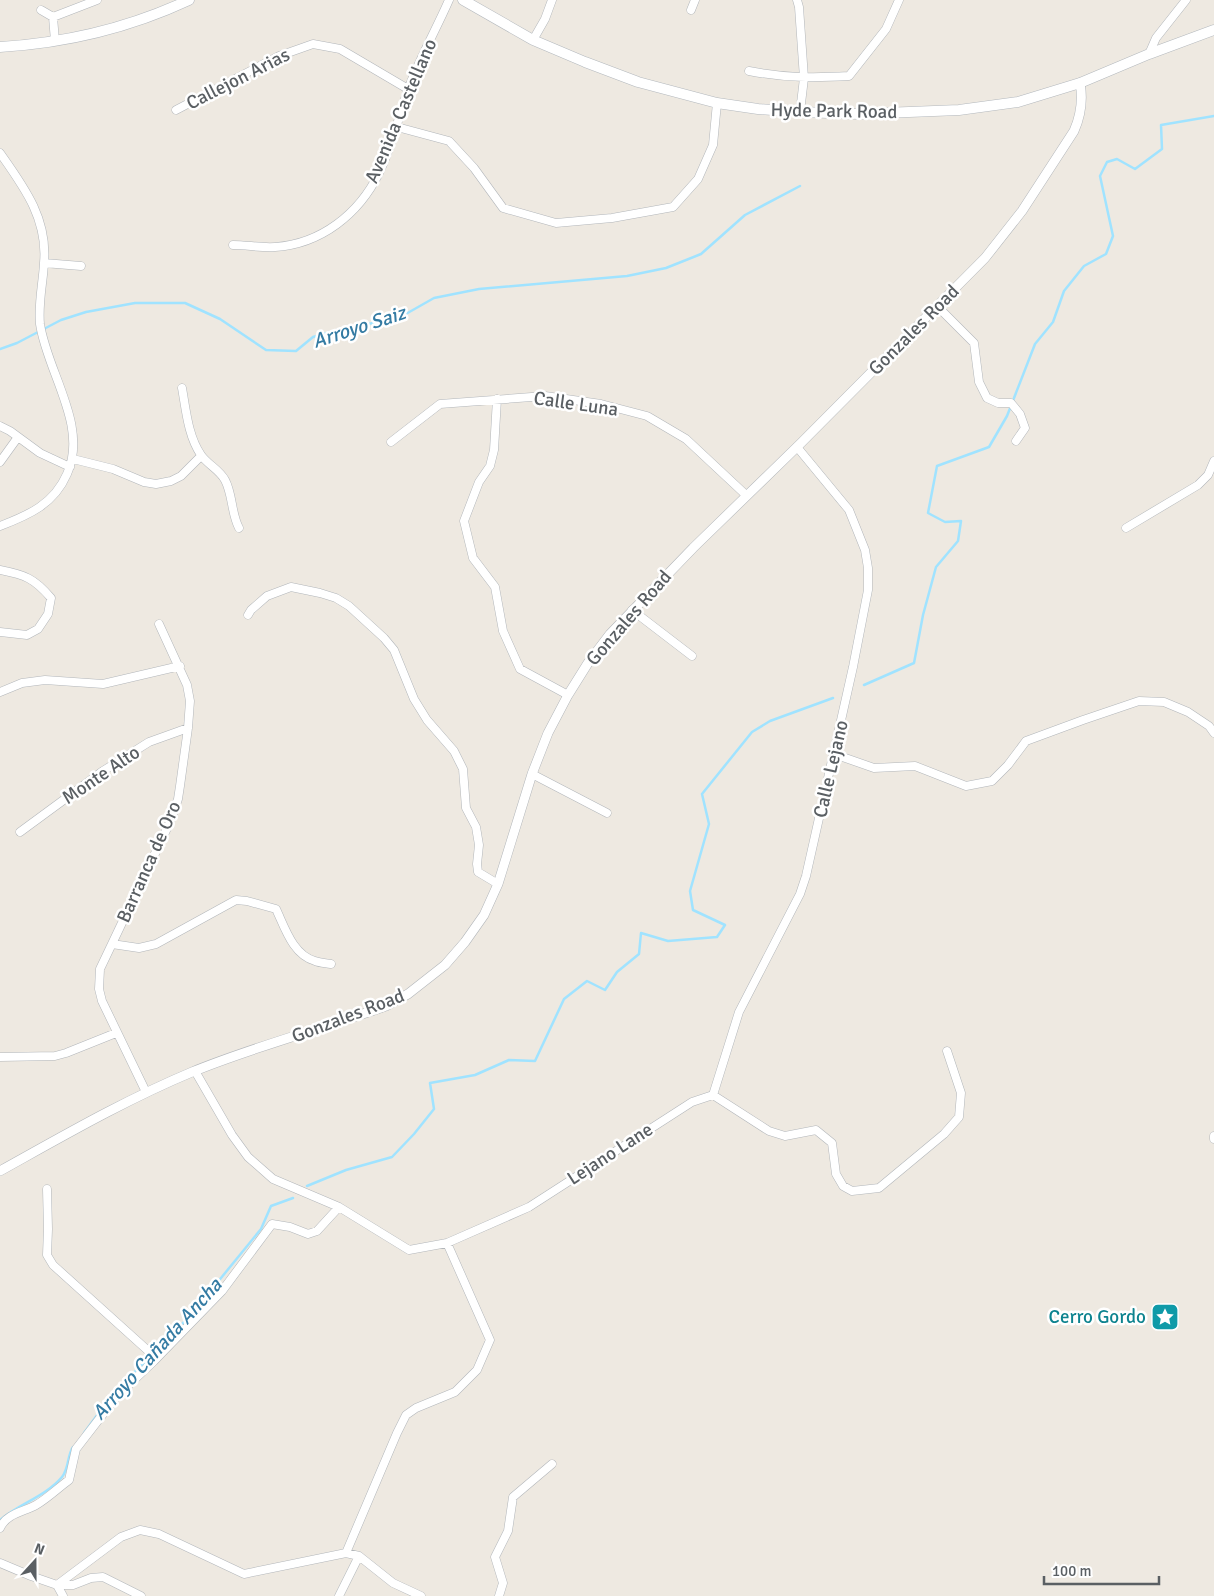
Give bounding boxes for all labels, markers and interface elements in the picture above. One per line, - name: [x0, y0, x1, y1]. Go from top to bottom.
- street label: Avenida Castellano: [360, 35, 442, 187]
- street label: Callejon Arias: [182, 43, 294, 115]
- street label: Hyde Park Road: [770, 98, 898, 124]
- street label: Gonzales Road: [864, 280, 964, 380]
- water label: Arroyo Saiz: [309, 300, 411, 354]
- street label: Calle Luna: [532, 386, 620, 422]
- street label: Gonzales Road: [581, 565, 677, 671]
- street label: Calle Lejano: [808, 718, 854, 820]
- street label: Monte Alto: [57, 740, 145, 810]
- street label: Barranca de Oro: [111, 797, 187, 927]
- street label: Gonzales Road: [288, 984, 408, 1048]
- street label: Lejano Lane: [563, 1117, 657, 1191]
- water label: Arroyo Cañada Ancha: [87, 1272, 228, 1425]
- place icon: Cerro Gordo: [1150, 1302, 1180, 1332]
- place label: Cerro Gordo: [1049, 1305, 1146, 1329]
- north arrow: [10, 1536, 60, 1586]
- text: N: [32, 1540, 47, 1559]
- scale bar: [1044, 1554, 1159, 1586]
- text: 100 m: [1052, 1562, 1092, 1580]

